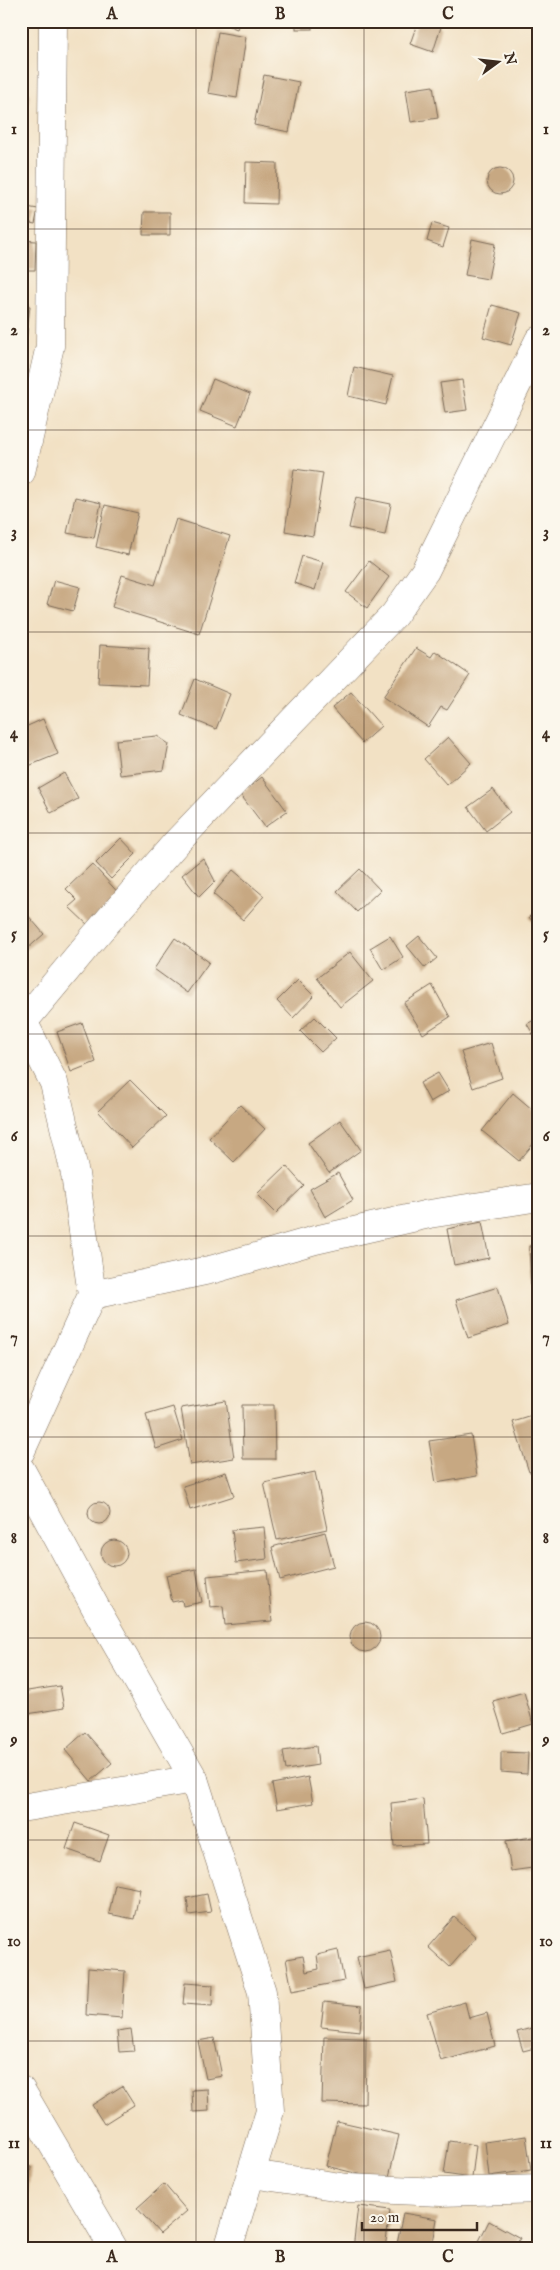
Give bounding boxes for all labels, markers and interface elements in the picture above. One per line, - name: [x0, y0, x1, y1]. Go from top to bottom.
- text: A: [106, 5, 119, 25]
- text: B: [275, 5, 286, 25]
- text: C: [442, 5, 454, 25]
- north arrow: [472, 38, 522, 88]
- text: N: [499, 50, 520, 67]
- text: 1: [11, 120, 17, 140]
- text: 1: [543, 120, 549, 140]
- text: 2: [10, 321, 18, 341]
- text: 2: [542, 321, 550, 341]
- text: 3: [11, 523, 17, 543]
- text: 3: [543, 523, 549, 543]
- text: 4: [10, 724, 19, 744]
- text: 4: [542, 724, 551, 744]
- text: 5: [11, 925, 17, 945]
- text: 5: [543, 925, 549, 945]
- text: 6: [11, 1127, 19, 1147]
- text: 6: [543, 1127, 551, 1147]
- text: 7: [10, 1328, 18, 1348]
- text: 7: [542, 1328, 550, 1348]
- text: 8: [11, 1529, 17, 1549]
- text: 8: [543, 1529, 549, 1549]
- text: 9: [10, 1731, 18, 1751]
- text: 9: [542, 1731, 550, 1751]
- text: 10: [7, 1932, 21, 1952]
- text: 10: [539, 1932, 553, 1952]
- text: 11: [8, 2134, 20, 2154]
- text: 11: [540, 2134, 552, 2154]
- scale bar: [362, 2200, 478, 2232]
- text: 20 m: [370, 2208, 400, 2227]
- text: A: [106, 2248, 119, 2268]
- text: B: [275, 2248, 286, 2268]
- text: C: [442, 2248, 454, 2268]

